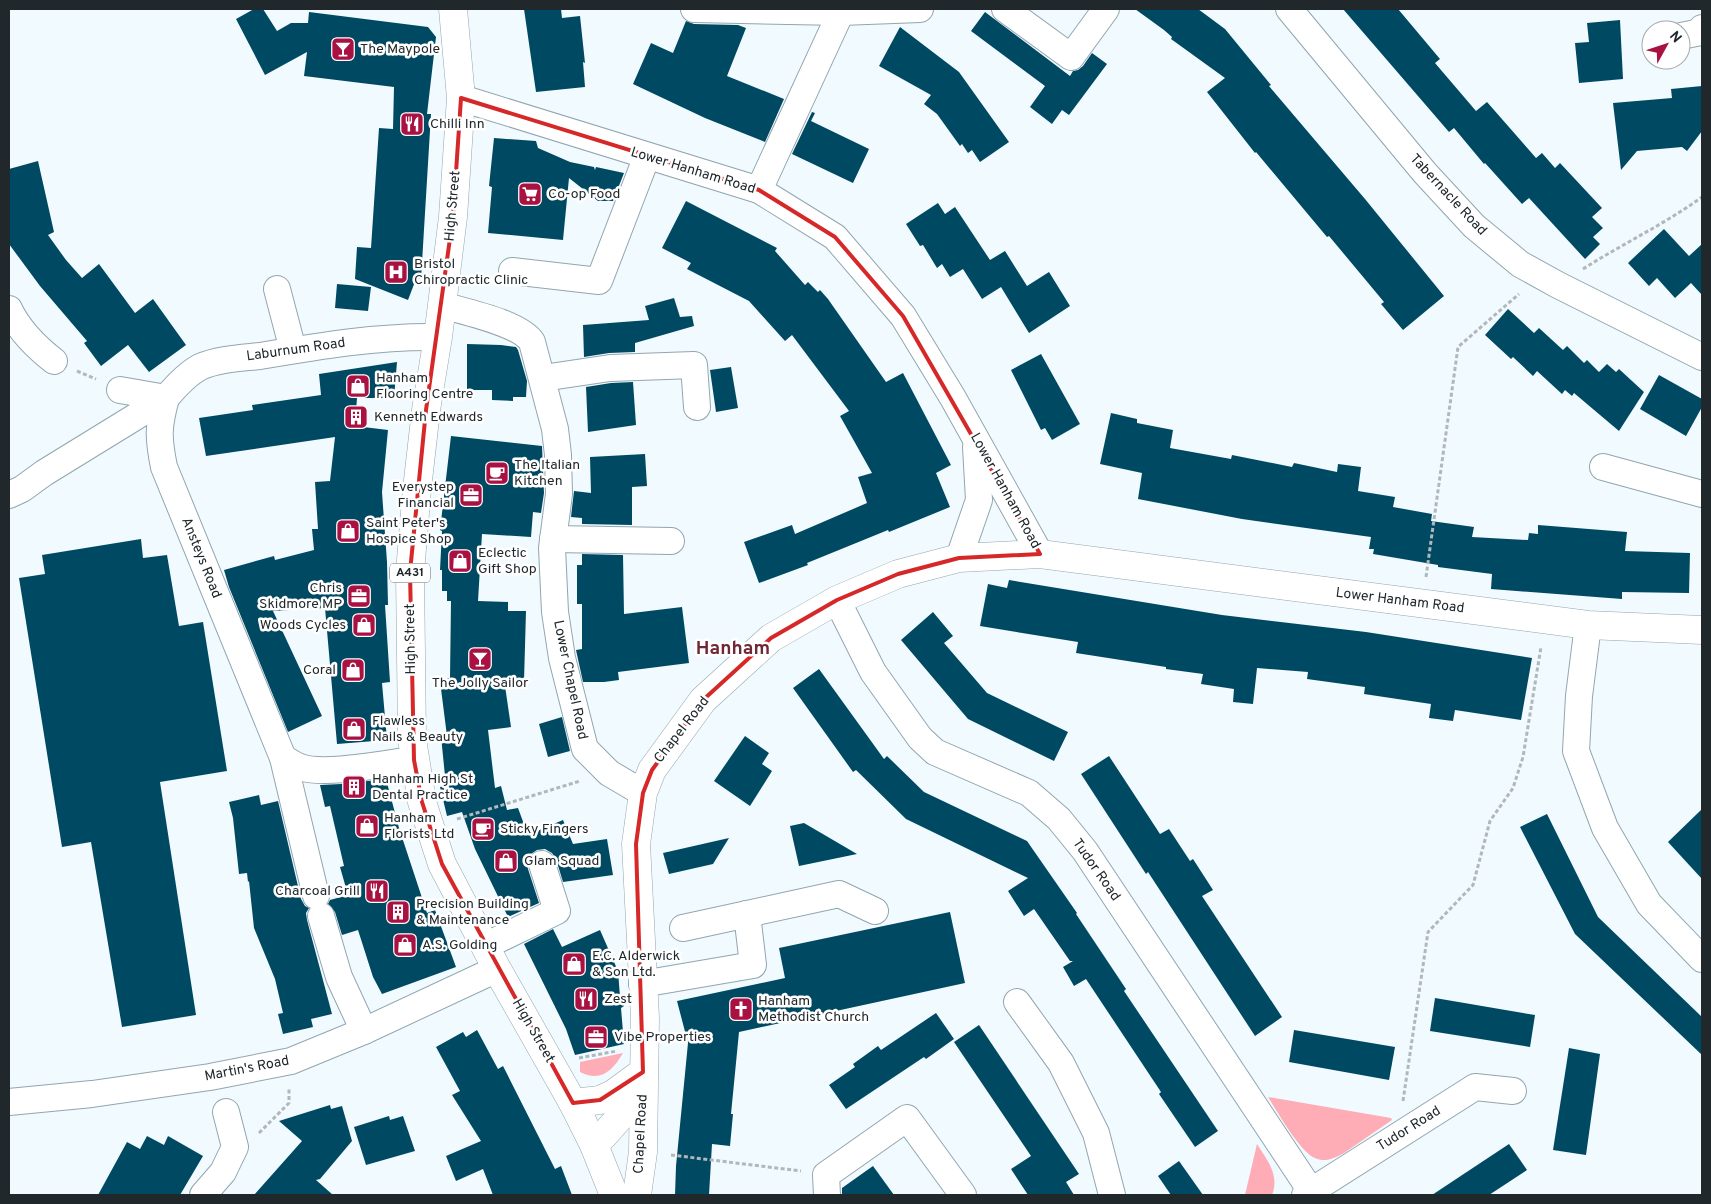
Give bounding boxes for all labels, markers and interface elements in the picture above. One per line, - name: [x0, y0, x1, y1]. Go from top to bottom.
- north arrow: [1641, 20, 1691, 70]
- text: N: [1665, 28, 1685, 47]
- bar icon: The Maypole: [330, 36, 356, 62]
- place label: The Maypole: [360, 41, 440, 58]
- restaurant icon: Chilli Inn: [399, 111, 425, 137]
- place label: Chilli Inn: [430, 116, 485, 133]
- street label: Lower Hanham Road: [629, 144, 757, 198]
- street label: Tabernacle Road: [1406, 151, 1490, 239]
- street label: High Street: [441, 170, 465, 242]
- supermarket icon: Co-op Food: [517, 181, 543, 207]
- place label: Co-op Food: [548, 186, 620, 203]
- place label: Bristol Chiropractic Clinic: [414, 256, 528, 289]
- hospital icon: Bristol Chiropractic Clinic: [383, 259, 409, 285]
- street label: Laburnum Road: [245, 335, 347, 365]
- place label: Hanham Flooring Centre: [376, 370, 473, 403]
- shop icon: Hanham Flooring Centre: [345, 373, 371, 399]
- building icon: Kenneth Edwards: [343, 404, 369, 430]
- place label: Kenneth Edwards: [374, 409, 483, 426]
- street label: Lower Hanham Road: [966, 430, 1044, 552]
- place label: The Italian Kitchen: [514, 457, 580, 490]
- cafe icon: The Italian Kitchen: [484, 460, 510, 486]
- place label: Everystep Financial: [392, 479, 454, 512]
- office icon: Everystep Financial: [458, 482, 484, 508]
- street label: Ansteys Road: [177, 515, 225, 601]
- place label: Saint Peter's Hospice Shop: [366, 515, 452, 548]
- shop icon: Saint Peter's Hospice Shop: [335, 518, 361, 544]
- place label: Eclectic Gift Shop: [478, 545, 537, 578]
- shop icon: Eclectic Gift Shop: [447, 548, 473, 574]
- road number: A431: [390, 564, 430, 582]
- place label: Chris Skidmore MP: [259, 580, 342, 613]
- office icon: Chris Skidmore MP: [346, 583, 372, 609]
- street label: Lower Hanham Road: [1335, 585, 1465, 617]
- street label: High Street: [402, 603, 420, 675]
- shop icon: Woods Cycles: [351, 612, 377, 638]
- place label: Woods Cycles: [260, 617, 346, 634]
- street label: Lower Chapel Road: [549, 619, 591, 741]
- district label: Hanham: [696, 637, 770, 661]
- bar icon: The Jolly Sailor: [467, 646, 493, 672]
- shop icon: Coral: [340, 657, 366, 683]
- place label: Coral: [303, 662, 336, 679]
- place label: The Jolly Sailor: [432, 675, 529, 692]
- street label: Chapel Road: [651, 693, 713, 767]
- place label: Flawless Nails & Beauty: [372, 713, 463, 746]
- shop icon: Flawless Nails & Beauty: [341, 716, 367, 742]
- place label: Hanham High St Dental Practice: [372, 771, 473, 804]
- building icon: Hanham High St Dental Practice: [341, 774, 367, 800]
- place label: Hanham Florists Ltd: [384, 810, 454, 843]
- shop icon: Hanham Florists Ltd: [354, 813, 380, 839]
- cafe icon: Sticky Fingers: [470, 816, 496, 842]
- place label: Sticky Fingers: [500, 821, 589, 838]
- street label: Tudor Road: [1068, 836, 1124, 904]
- shop icon: Glam Squad: [493, 848, 519, 874]
- place label: Glam Squad: [524, 853, 599, 870]
- restaurant icon: Charcoal Grill: [364, 878, 390, 904]
- place label: Charcoal Grill: [275, 883, 360, 900]
- place label: Precision Building & Maintenance: [416, 896, 529, 929]
- building icon: Precision Building & Maintenance: [385, 899, 411, 925]
- shop icon: A.S. Golding: [392, 932, 418, 958]
- place label: A.S. Golding: [422, 937, 497, 954]
- place label: E.C. Alderwick & Son Ltd.: [592, 948, 680, 981]
- shop icon: E.C. Alderwick & Son Ltd.: [561, 951, 587, 977]
- restaurant icon: Zest: [573, 986, 599, 1012]
- place label: Zest: [604, 991, 632, 1008]
- place label: Hanham Methodist Church: [758, 993, 869, 1026]
- street label: High Street: [508, 996, 558, 1066]
- church icon: Hanham Methodist Church: [728, 996, 754, 1022]
- office icon: Vibe Properties: [583, 1024, 609, 1050]
- place label: Vibe Properties: [614, 1029, 711, 1046]
- street label: Martin's Road: [203, 1052, 291, 1086]
- street label: Chapel Road: [630, 1094, 652, 1174]
- street label: Tudor Road: [1374, 1103, 1444, 1155]

